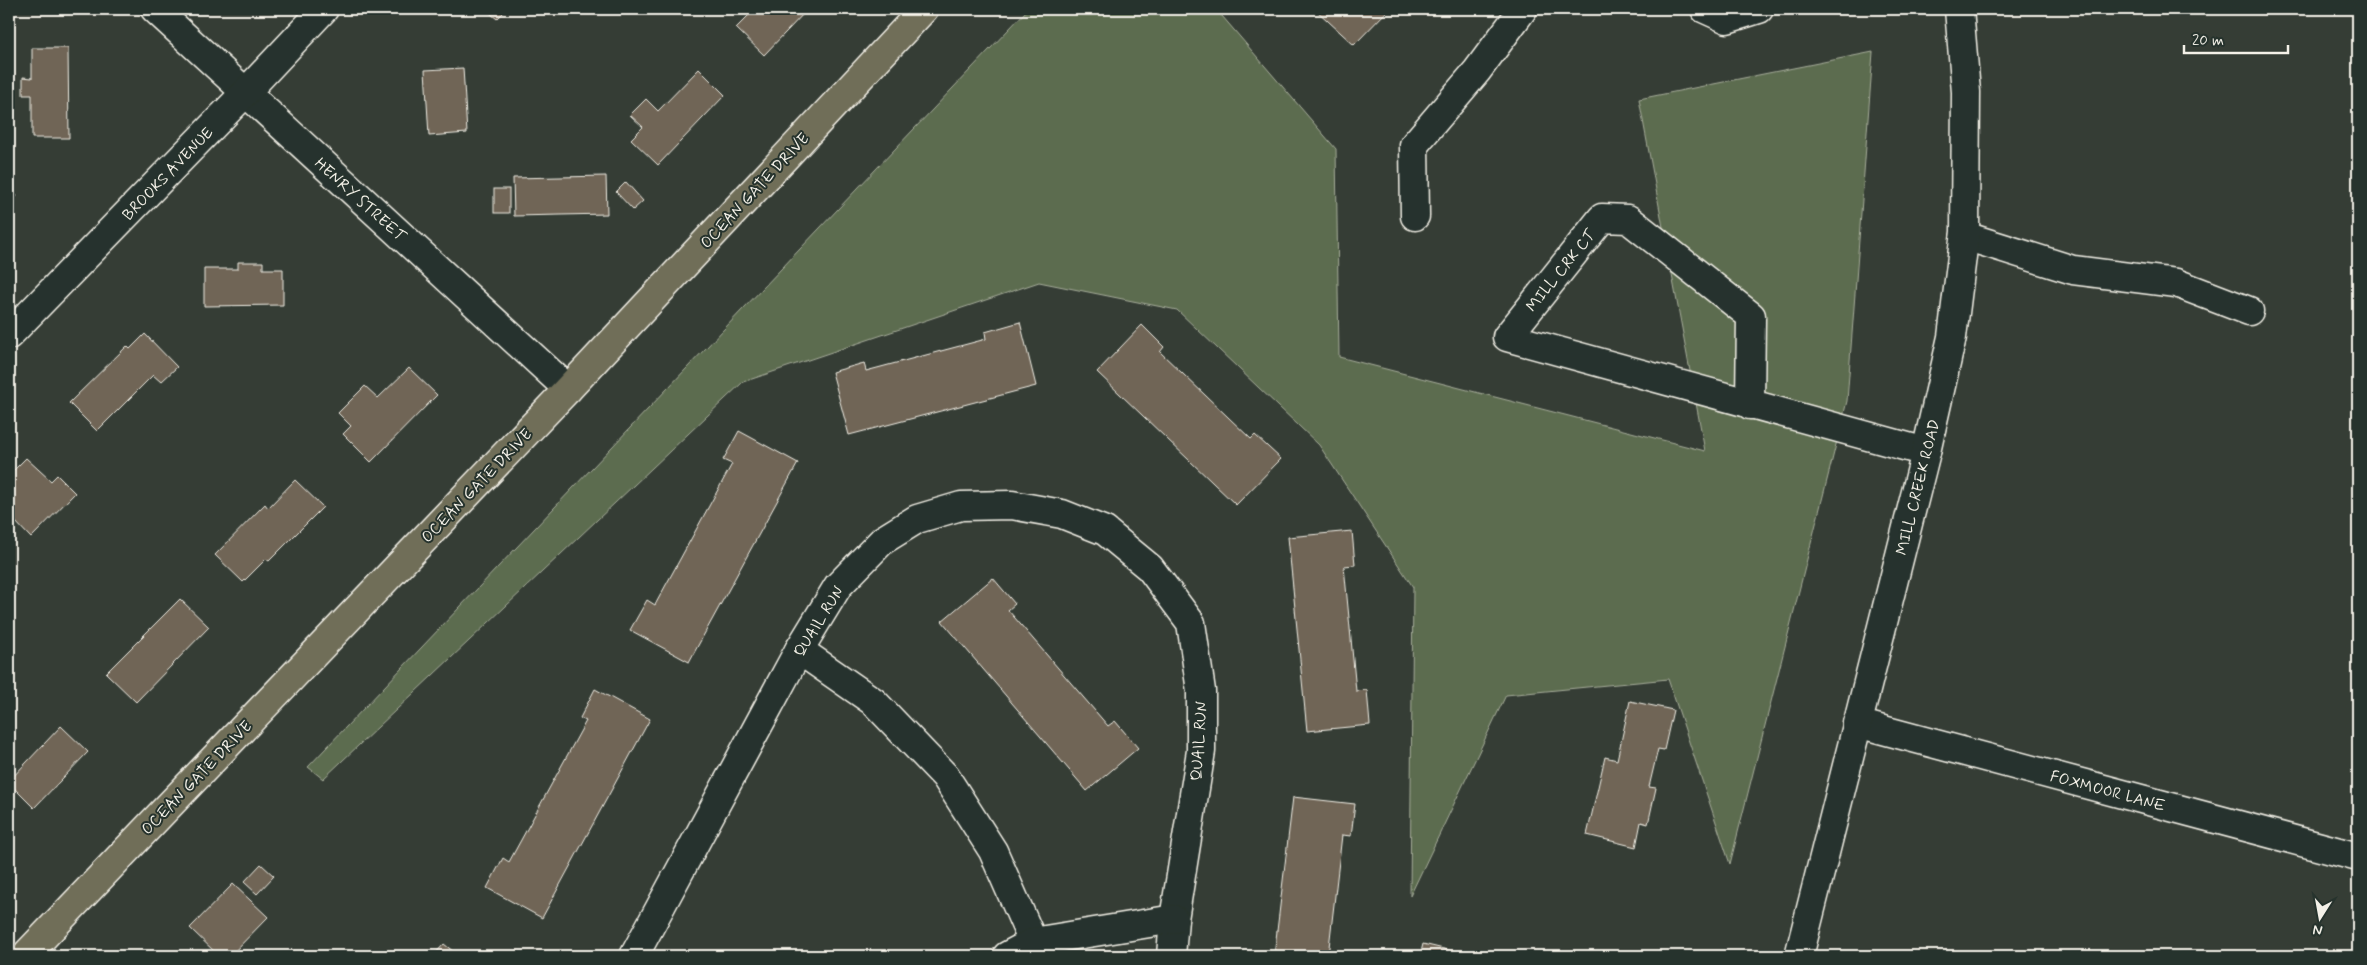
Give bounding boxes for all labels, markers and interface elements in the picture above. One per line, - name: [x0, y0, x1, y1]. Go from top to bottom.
- scale bar: [2184, 22, 2288, 54]
- text: 20 m: [2192, 31, 2224, 51]
- street label: BROOKS AVENUE: [118, 123, 218, 225]
- street label: OCEAN GATE DRIVE: [696, 129, 814, 253]
- street label: HENRY STREET: [310, 153, 411, 248]
- street label: MILL CRK CT: [1522, 225, 1602, 316]
- street label: MILL CREEK ROAD: [1891, 417, 1946, 558]
- street label: OCEAN GATE DRIVE: [417, 424, 537, 548]
- street label: QUAIL RUN: [789, 582, 850, 661]
- street label: QUAIL RUN: [1186, 700, 1213, 782]
- street label: OCEAN GATE DRIVE: [137, 716, 257, 840]
- street label: FOXMOOR LANE: [2048, 766, 2167, 817]
- north arrow: [2294, 892, 2344, 942]
- text: N: [2311, 920, 2324, 940]

